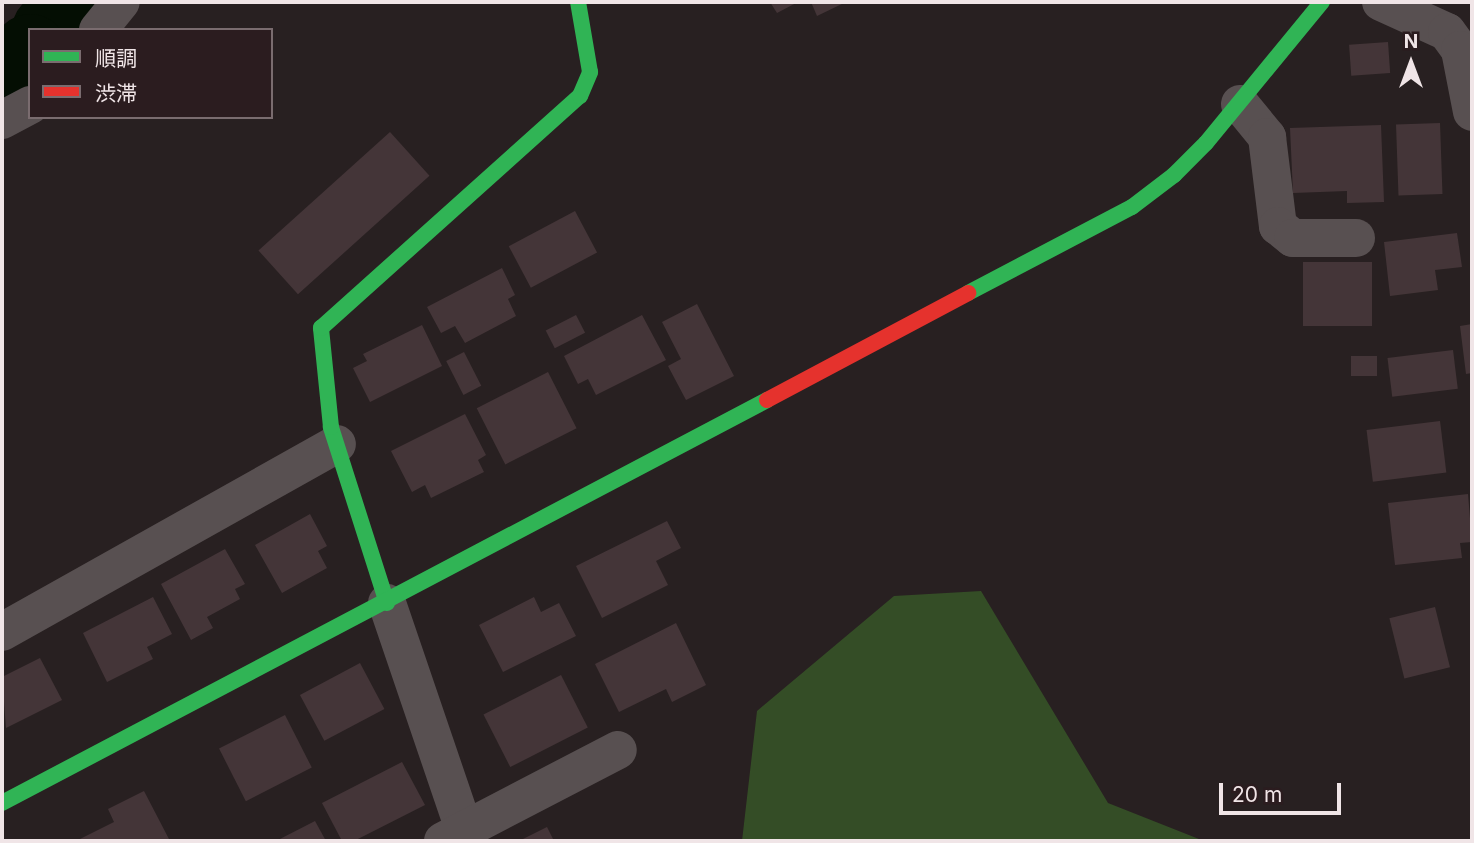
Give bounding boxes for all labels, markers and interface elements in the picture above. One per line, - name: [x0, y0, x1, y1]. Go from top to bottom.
- legend: [28, 28, 273, 119]
- north arrow: [1376, 28, 1446, 98]
- text: N: [1404, 30, 1418, 53]
- text: 順調: [95, 46, 137, 71]
- text: 渋滞: [95, 81, 137, 106]
- scale bar: [1222, 770, 1344, 814]
- text: 20 m: [1232, 782, 1282, 807]

